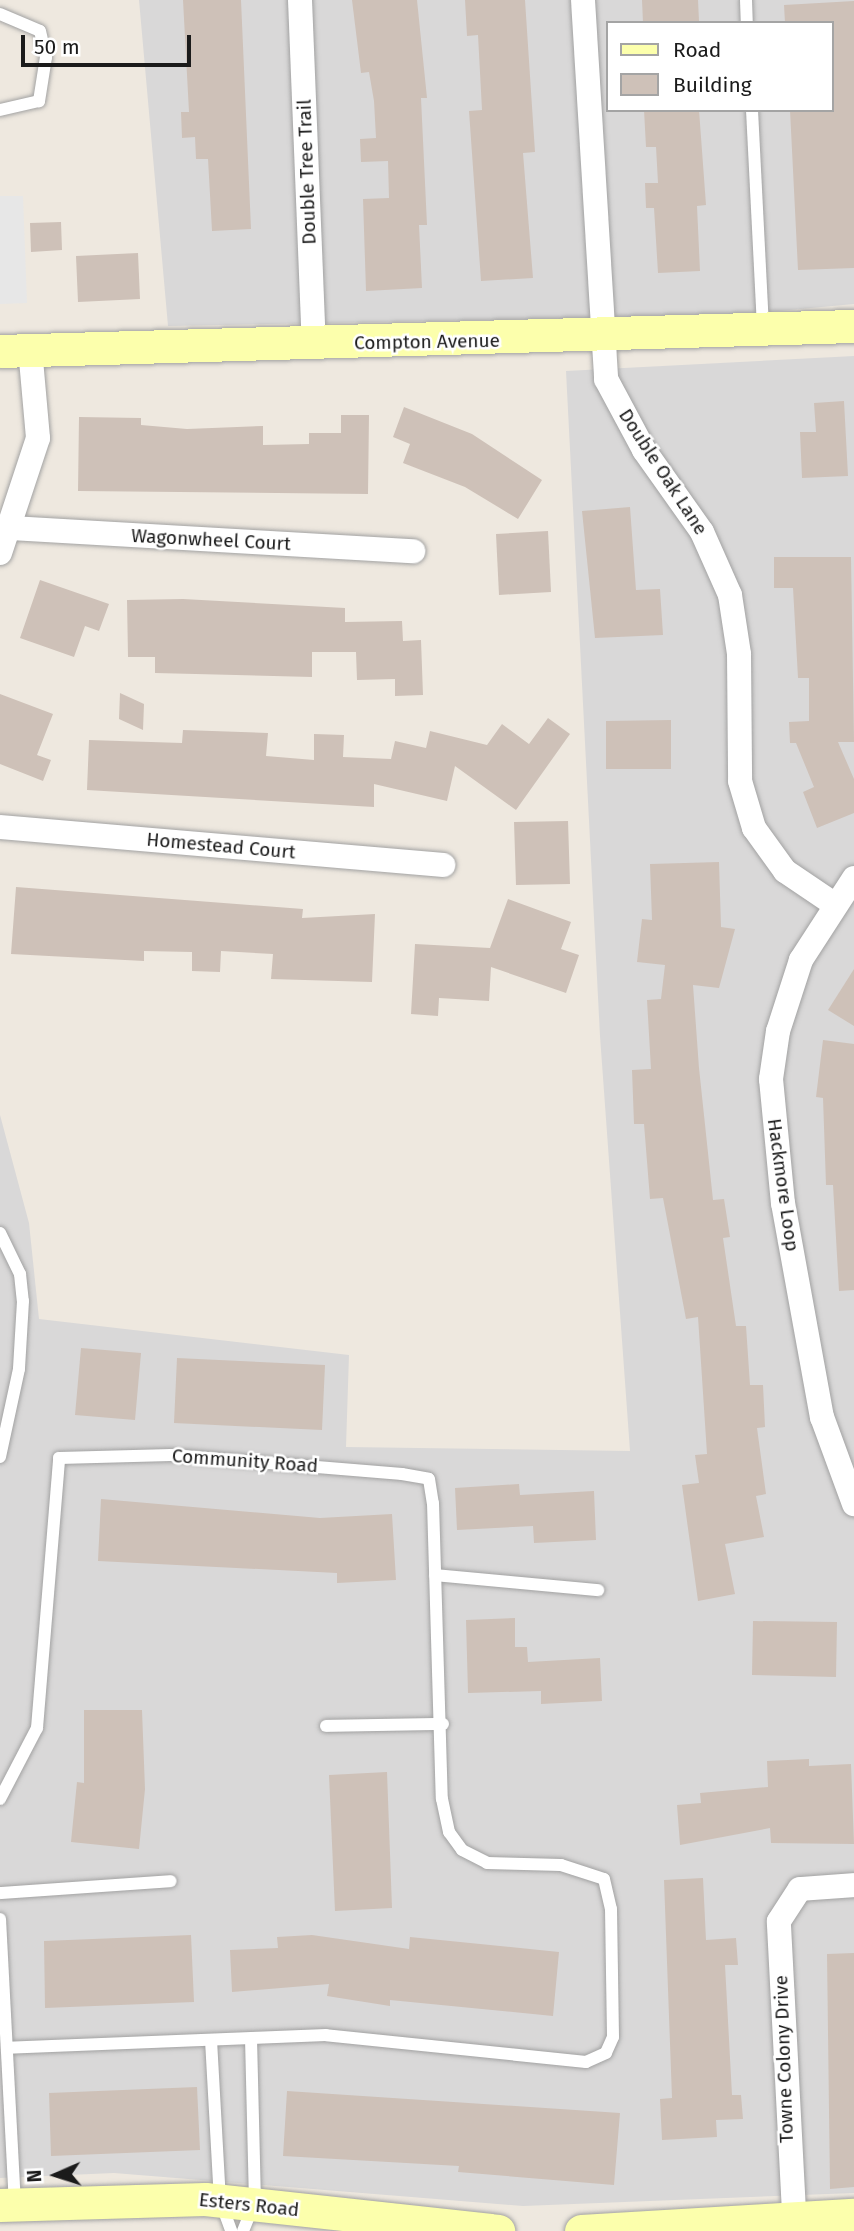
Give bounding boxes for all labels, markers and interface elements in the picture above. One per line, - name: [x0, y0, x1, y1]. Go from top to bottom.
- scale bar: [24, 21, 194, 65]
- legend: [606, 21, 833, 112]
- text: 50 m: [34, 34, 80, 60]
- text: Road: [673, 37, 721, 63]
- text: Building: [673, 72, 752, 98]
- street label: Double Tree Trail: [293, 99, 321, 245]
- street label: Compton Avenue: [354, 329, 500, 355]
- street label: Double Oak Lane: [614, 405, 712, 539]
- street label: Wagonwheel Court: [131, 524, 291, 556]
- street label: Homestead Court: [145, 828, 297, 864]
- street label: Hackmore Loop: [762, 1117, 804, 1253]
- street label: Community Road: [171, 1445, 319, 1477]
- street label: Towne Colony Drive: [770, 1975, 798, 2143]
- north arrow: [21, 2140, 91, 2210]
- text: N: [23, 2169, 46, 2183]
- street label: Esters Road: [198, 2188, 300, 2222]

